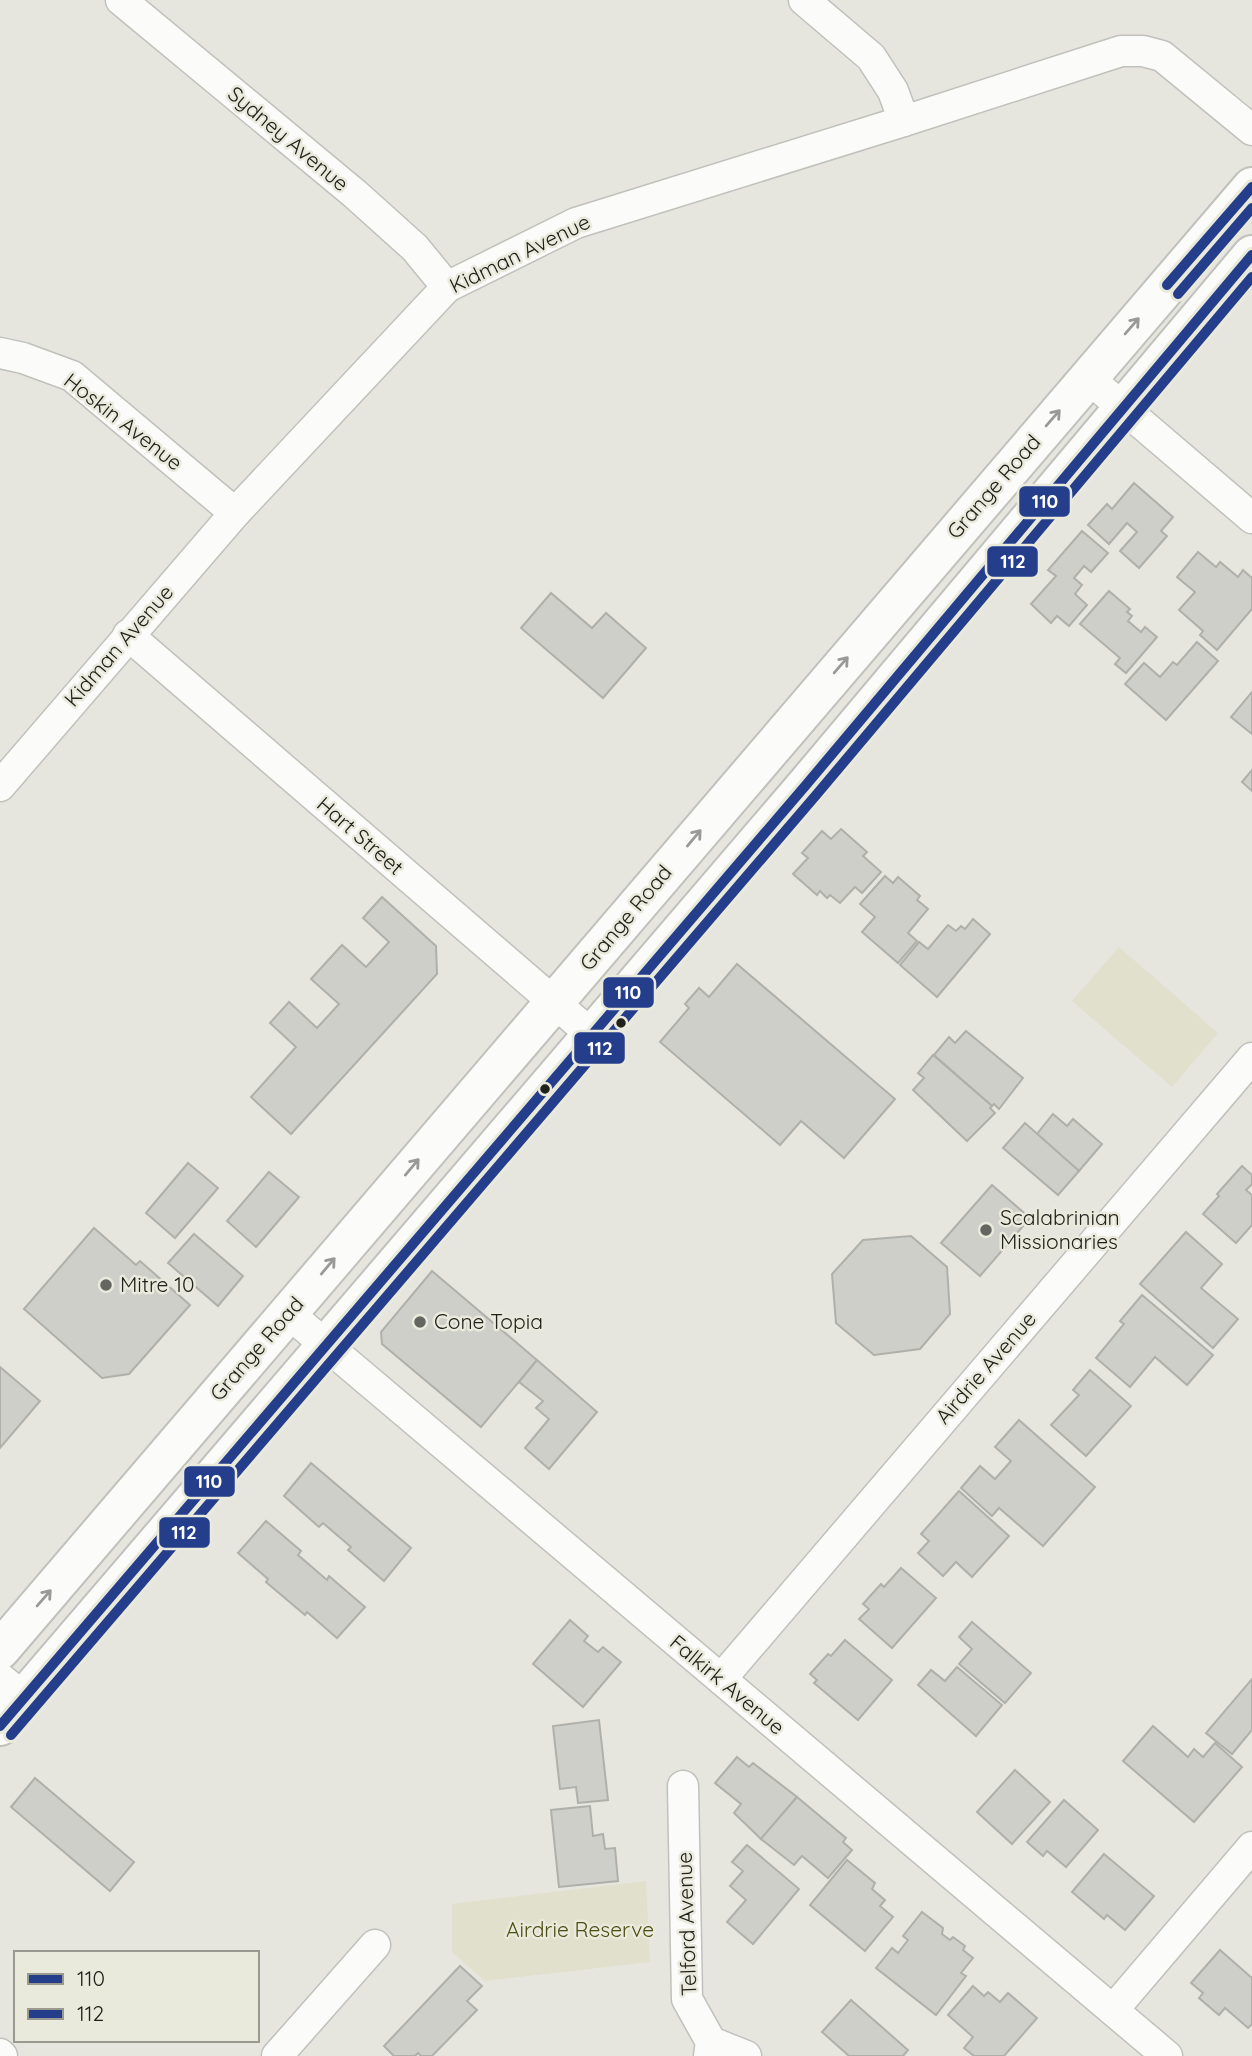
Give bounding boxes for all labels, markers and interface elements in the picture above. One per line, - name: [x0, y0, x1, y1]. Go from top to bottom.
- street label: Sydney Avenue: [223, 80, 354, 196]
- street label: Kidman Avenue: [445, 208, 594, 298]
- one-way arrow: [1124, 317, 1140, 335]
- street label: Hoskin Avenue: [59, 367, 188, 475]
- one-way arrow: [1045, 409, 1061, 427]
- street label: Grange Road: [941, 429, 1046, 544]
- line badge: 110: [1018, 485, 1071, 518]
- text: 110: [1032, 489, 1058, 513]
- line badge: 112: [986, 545, 1039, 578]
- text: 112: [1000, 549, 1026, 573]
- street label: Kidman Avenue: [58, 579, 178, 712]
- one-way arrow: [833, 657, 849, 675]
- street label: Hart Street: [312, 791, 409, 880]
- one-way arrow: [686, 830, 702, 848]
- street label: Grange Road: [574, 859, 677, 975]
- line badge: 110: [602, 976, 655, 1009]
- text: 110: [615, 980, 641, 1004]
- unlabelled marker: [614, 1016, 628, 1030]
- line badge: 112: [573, 1031, 626, 1065]
- text: 112: [587, 1036, 613, 1060]
- unlabelled marker: [538, 1082, 552, 1096]
- one-way arrow: [404, 1159, 420, 1177]
- place label: Scalabrinian Missionaries: [1000, 1204, 1120, 1254]
- marker: Scalabrinian Missionaries: [978, 1222, 994, 1238]
- one-way arrow: [320, 1257, 336, 1275]
- place label: Mitre 10: [120, 1271, 194, 1297]
- marker: Mitre 10: [98, 1277, 114, 1293]
- street label: Grange Road: [204, 1291, 309, 1406]
- street label: Airdrie Avenue: [929, 1306, 1041, 1429]
- place label: Cone Topia: [434, 1308, 543, 1334]
- marker: Cone Topia: [412, 1314, 428, 1330]
- line badge: 110: [183, 1465, 236, 1498]
- text: 110: [196, 1469, 222, 1493]
- line badge: 112: [158, 1516, 211, 1549]
- text: 112: [171, 1520, 197, 1544]
- one-way arrow: [36, 1589, 52, 1607]
- street label: Falkirk Avenue: [665, 1629, 790, 1740]
- street label: Telford Avenue: [670, 1852, 702, 1997]
- park label: Airdrie Reserve: [506, 1916, 654, 1942]
- legend: [14, 1951, 259, 2042]
- text: 110: [77, 1965, 105, 1991]
- text: 112: [77, 2000, 104, 2026]

